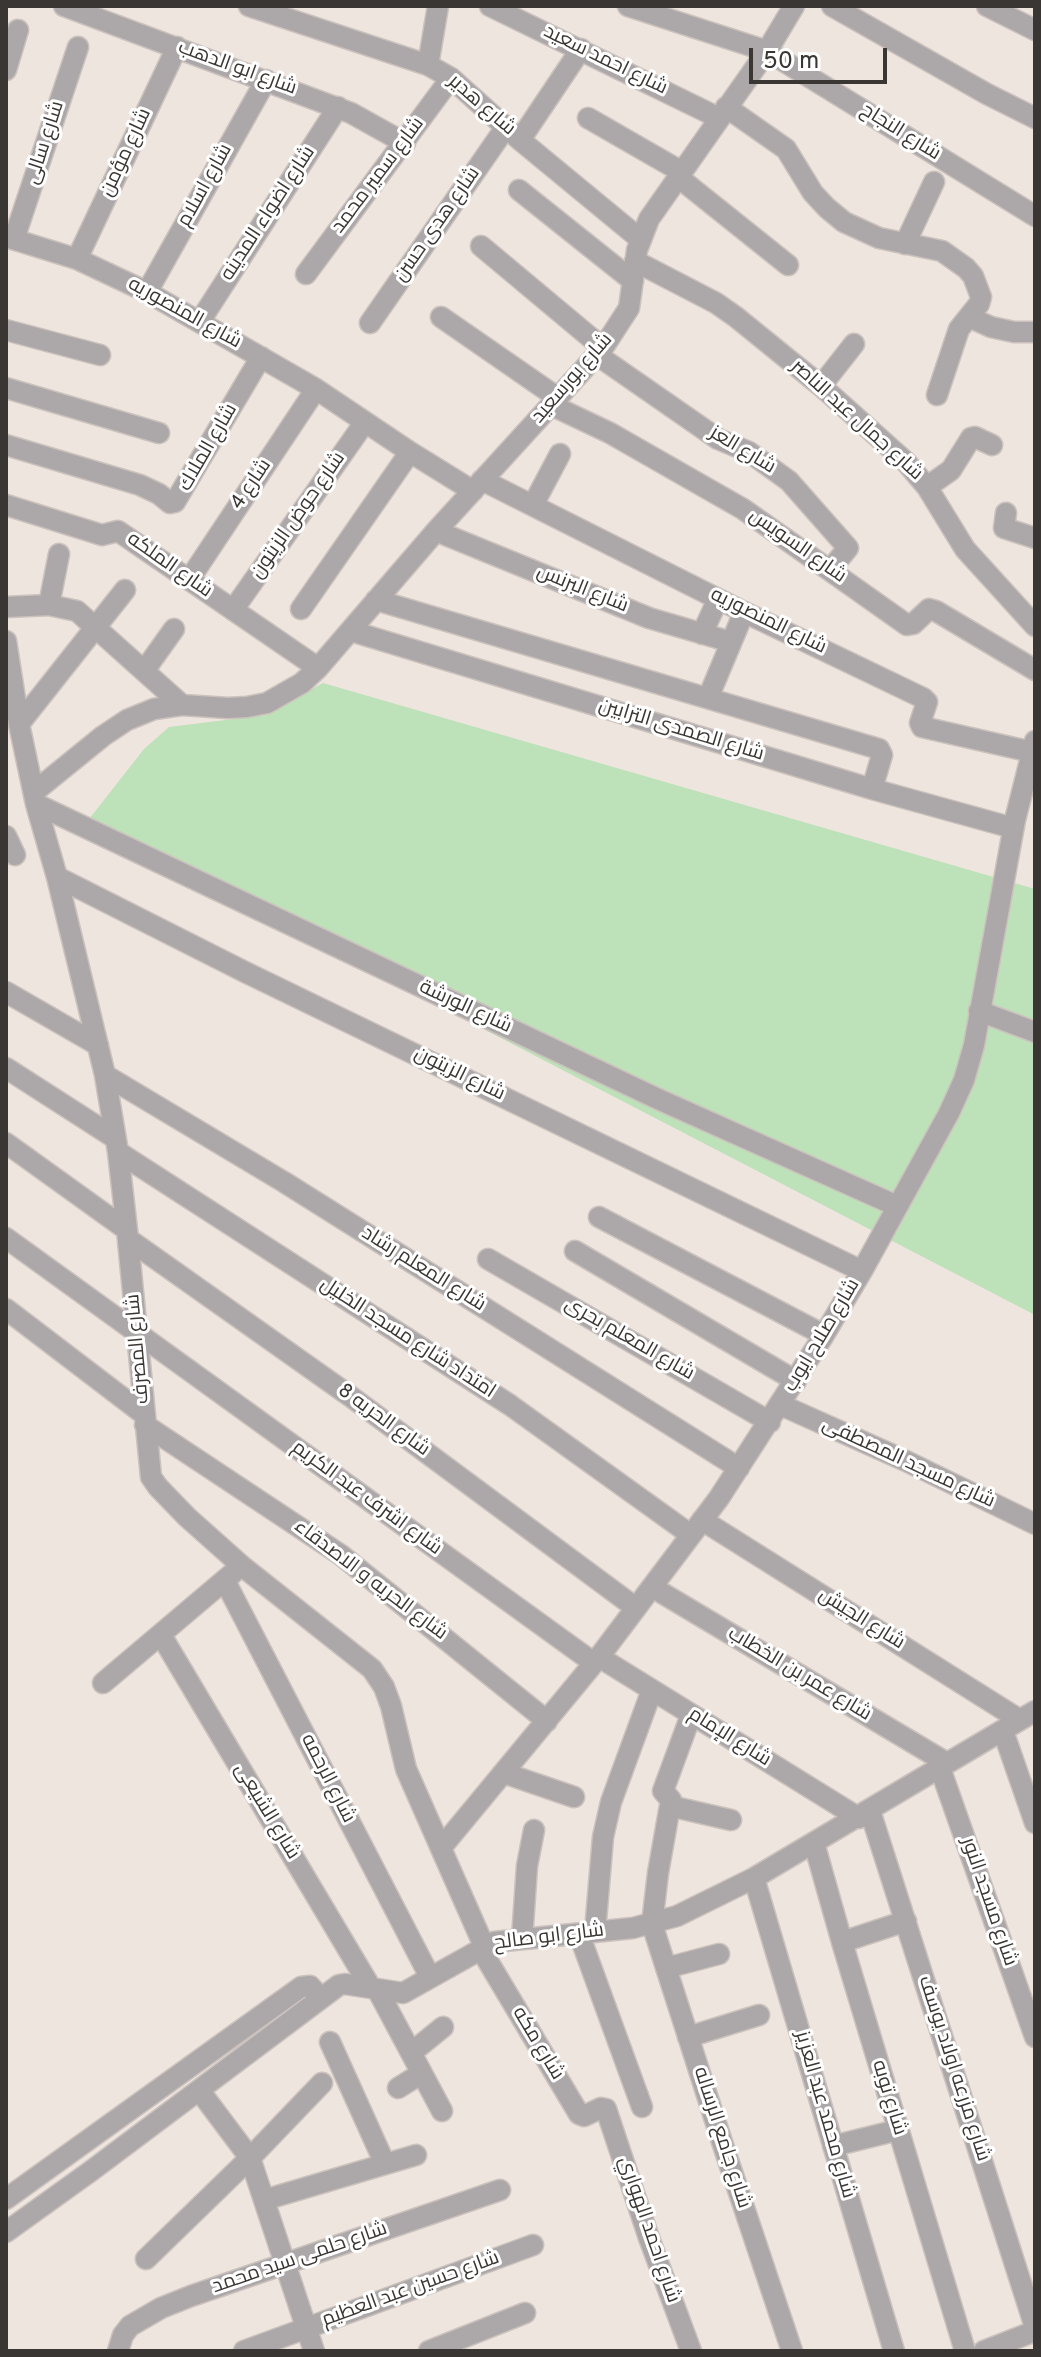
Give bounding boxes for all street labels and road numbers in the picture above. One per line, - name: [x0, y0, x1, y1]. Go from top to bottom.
- street label: شارع احمد سعيد: [539, 21, 671, 101]
- street label: شارع ابو الدهب: [175, 36, 299, 102]
- street label: شارع هدير: [442, 70, 520, 142]
- street label: شارع سالى: [21, 98, 71, 188]
- street label: شارع النجاح: [856, 99, 944, 167]
- street label: شارع مؤمن: [96, 105, 158, 201]
- street label: شارع سمير محمد: [328, 113, 430, 239]
- street label: شارع اسلام: [173, 140, 239, 232]
- street label: شارع اضواء المدينه: [217, 142, 321, 286]
- street label: شارع هدى حسن: [390, 163, 486, 287]
- street label: شارع المنصوريه: [123, 273, 245, 355]
- street label: شارع بورسعيد: [527, 329, 619, 429]
- street label: شارع جمال عبد الناصر: [785, 355, 927, 487]
- street label: شارع الملاك: [174, 400, 244, 496]
- street label: شارع العز: [705, 422, 779, 480]
- street label: شارع حوض الزيتون: [246, 448, 352, 584]
- street label: شارع 4: [226, 455, 278, 515]
- street label: شارع السويس: [744, 505, 850, 589]
- street label: شارع الملكه: [122, 528, 216, 604]
- street label: شارع البرنس: [533, 561, 631, 619]
- street label: شارع المنصوريه: [706, 584, 830, 660]
- street label: شارع الصمدى الترابين: [595, 694, 767, 768]
- street label: شارع الورشة: [415, 976, 515, 1040]
- street label: شارع الزيتون: [410, 1043, 508, 1107]
- street label: شارع المعلم رشاد: [356, 1222, 490, 1318]
- street label: امتداد شارع مسجد الخليل: [315, 1273, 499, 1405]
- street label: شارع صلاح ايوب: [780, 1275, 866, 1397]
- street label: شارع المصرف: [122, 1293, 156, 1405]
- street label: شارع المعلم بحرى: [560, 1293, 698, 1387]
- street label: شارع الحريه 8: [332, 1380, 434, 1462]
- street label: شارع مسجد المصطفى: [818, 1413, 998, 1515]
- street label: شارع اشرف عبد الكريم: [286, 1436, 446, 1562]
- street label: شارع الحريه و الاصدقاء: [289, 1516, 451, 1646]
- street label: شارع الجيش: [813, 1584, 909, 1656]
- street label: شارع عمر بن الخطاب: [723, 1623, 875, 1727]
- street label: شارع الإمام: [683, 1703, 775, 1773]
- street label: شارع الرحمه: [294, 1731, 360, 1827]
- street label: شارع الشيعى: [228, 1760, 304, 1864]
- street label: شارع مسجد النور: [955, 1834, 1021, 1970]
- street label: شارع ابو صالح: [493, 1919, 605, 1957]
- street label: شارع مزرعه اولاد يوسف: [912, 1973, 994, 2165]
- street label: شارع مكه: [506, 2003, 568, 2085]
- street label: شارع محمد عبد العزيز: [789, 2029, 859, 2201]
- street label: شارع توبه: [865, 2058, 911, 2138]
- street label: شارع جامع الرساله: [687, 2064, 755, 2212]
- street label: شارع احمد الهواري: [612, 2154, 684, 2306]
- street label: شارع حلمى سيد محمد: [209, 2218, 391, 2300]
- street label: شارع حسين عبد العظيم: [319, 2247, 503, 2333]

